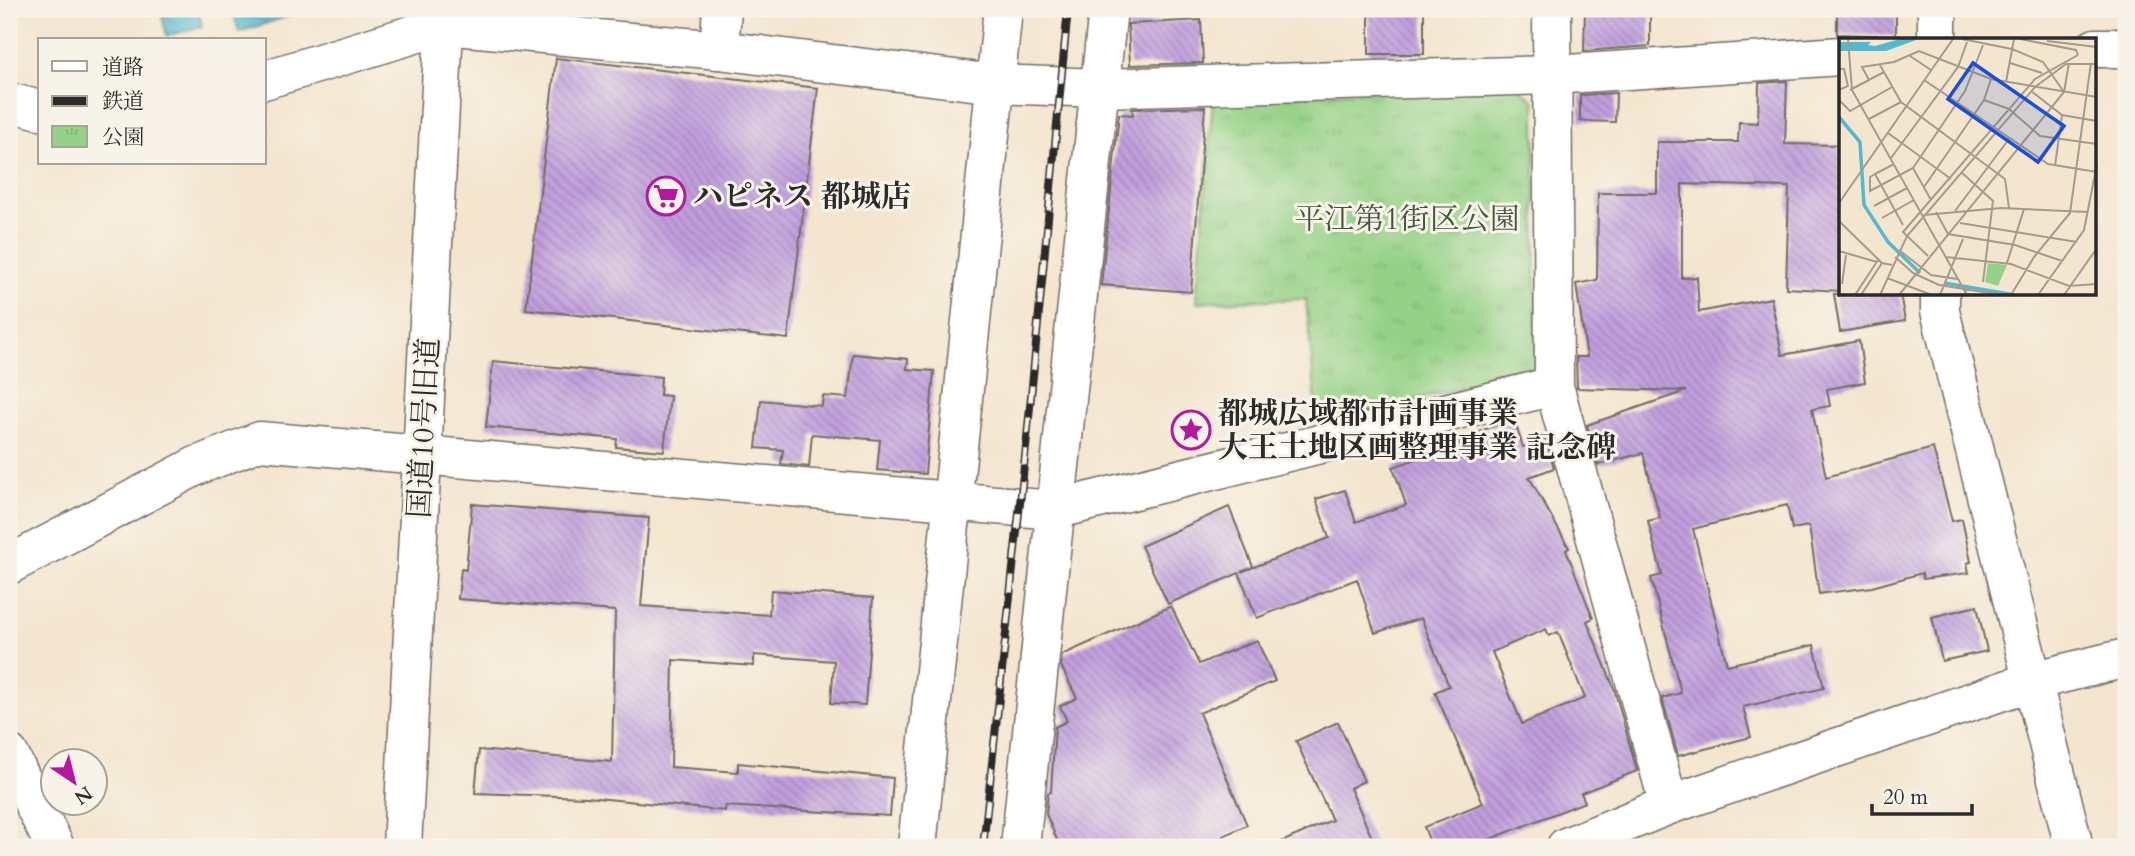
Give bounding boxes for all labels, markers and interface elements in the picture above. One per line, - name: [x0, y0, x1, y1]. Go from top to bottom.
- legend: [38, 38, 266, 164]
- inset map: [1839, 38, 2096, 296]
- text: 道路: [102, 53, 144, 82]
- text: 鉄道: [102, 87, 144, 116]
- text: 公園: [102, 123, 144, 152]
- supermarket icon: ハピネス 都城店: [645, 175, 687, 217]
- place label: ハピネス 都城店: [693, 176, 911, 217]
- park label: 平江第1街区公園: [1294, 199, 1520, 240]
- street label: 国道10号旧道: [399, 337, 449, 519]
- place label: 都城広域都市計画事業 大王土地区画整理事業 記念碑: [1218, 393, 1616, 468]
- place icon: 都城広域都市計画事業 大王土地区画整理事業 記念碑: [1170, 409, 1212, 451]
- north arrow: [38, 748, 108, 818]
- scale bar: [1872, 772, 1972, 816]
- text: N: [69, 780, 97, 811]
- text: 20 m: [1883, 783, 1928, 812]

